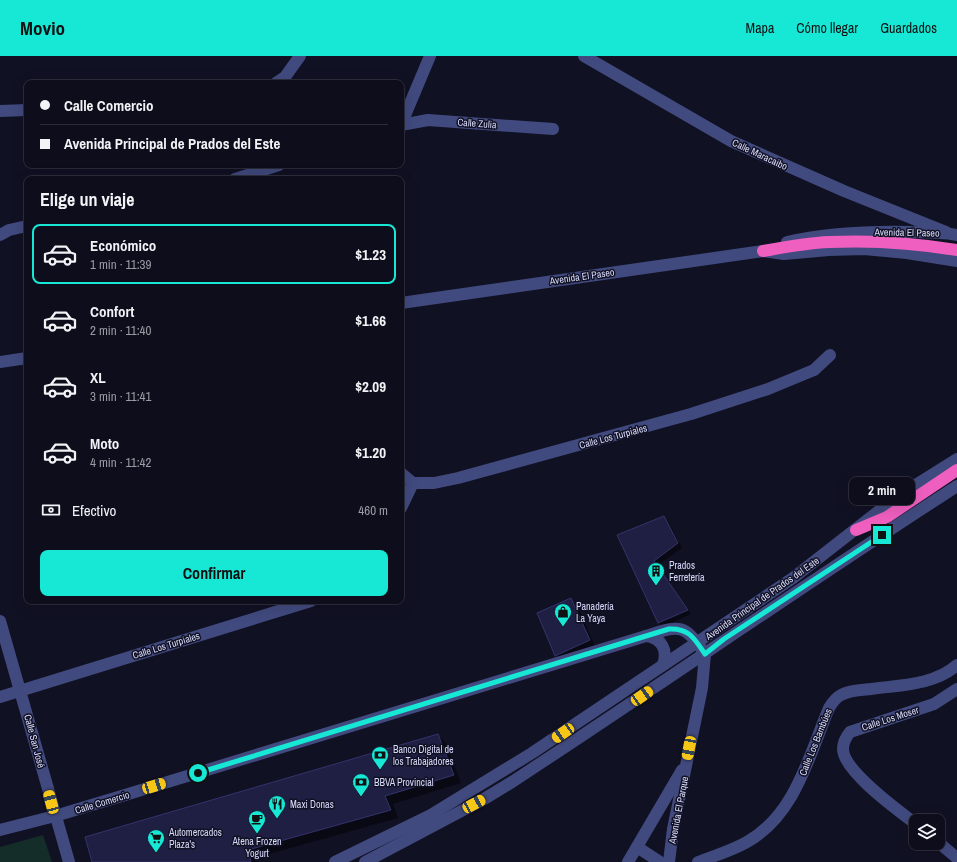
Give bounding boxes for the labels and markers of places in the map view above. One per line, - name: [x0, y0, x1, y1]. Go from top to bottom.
- place label: Prados Ferretería: [669, 559, 705, 584]
- building icon: Prados Ferretería: [646, 561, 666, 586]
- place label: Panadería La Yaya: [576, 600, 614, 625]
- shop icon: Panadería La Yaya: [553, 602, 573, 627]
- place label: Banco Digital de los Trabajadores: [393, 743, 454, 768]
- bank icon: Banco Digital de los Trabajadores: [370, 745, 390, 770]
- bank icon: BBVA Provincial: [351, 772, 371, 797]
- place label: BBVA Provincial: [374, 776, 434, 789]
- restaurant icon: Maxi Donas: [267, 794, 287, 819]
- place label: Maxi Donas: [290, 798, 334, 811]
- cafe icon: Atena Frozen Yogurt: [247, 809, 267, 834]
- place label: Automercados Plaza's: [168, 826, 222, 851]
- supermarket icon: Automercados Plaza's: [146, 828, 166, 853]
- place label: Atena Frozen Yogurt: [231, 835, 282, 860]

